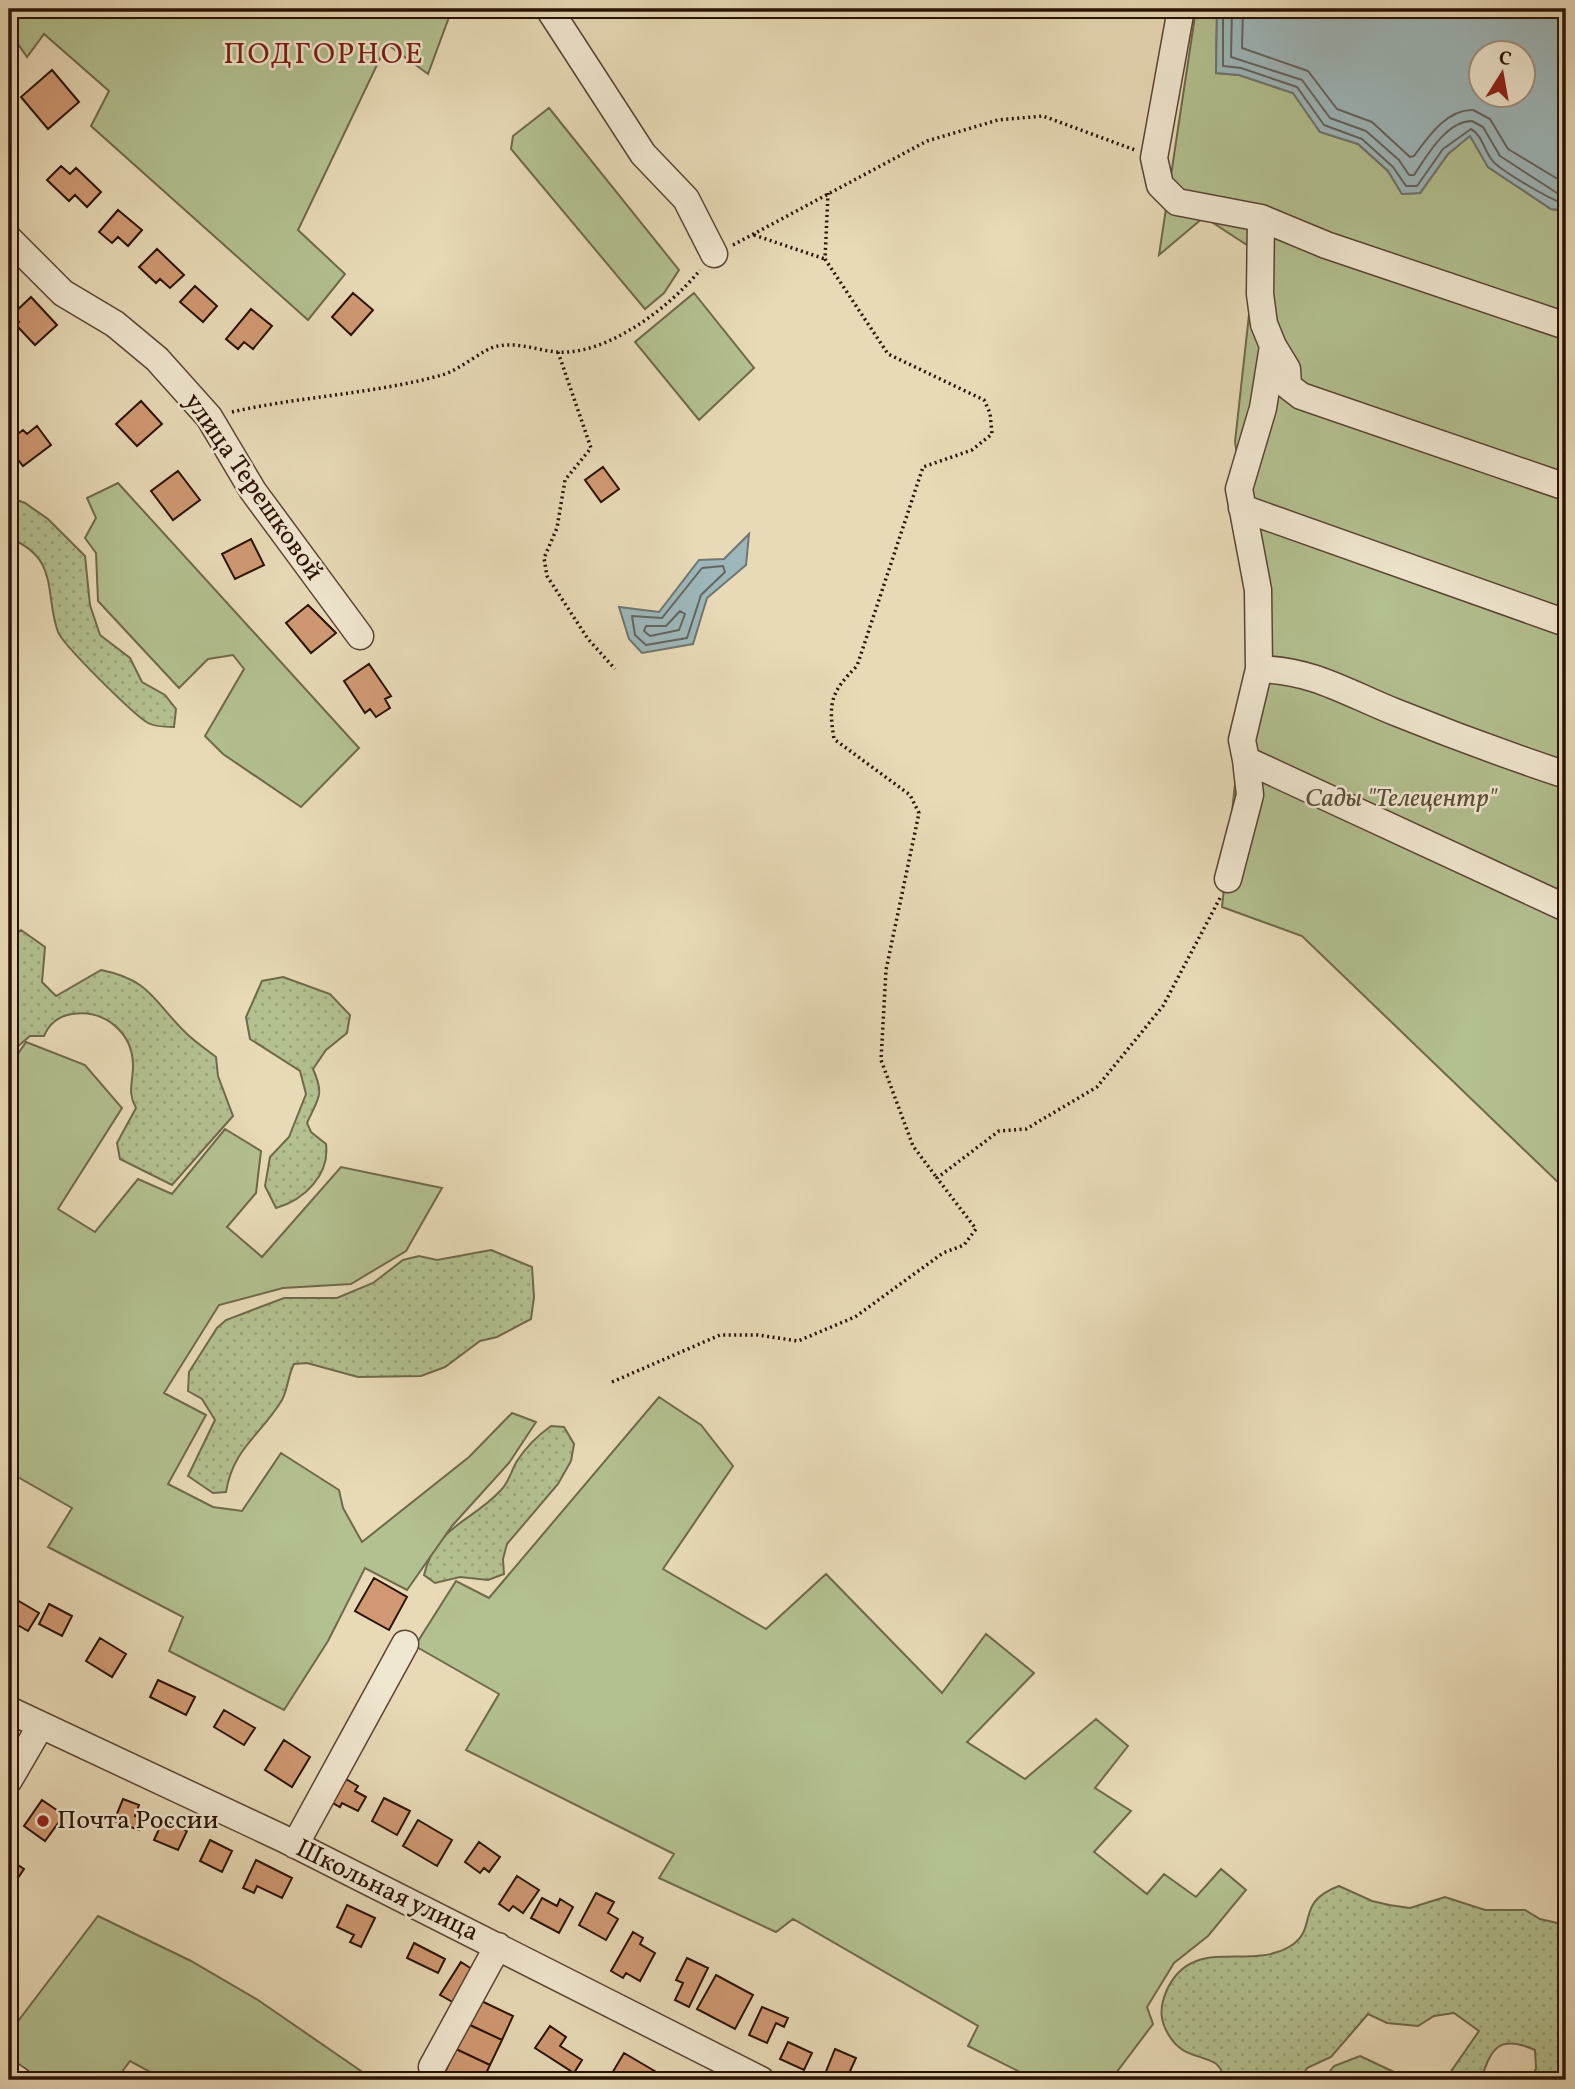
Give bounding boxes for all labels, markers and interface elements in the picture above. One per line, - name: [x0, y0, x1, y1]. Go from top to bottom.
- district label: ПОДГОРНОЕ: [223, 34, 425, 76]
- north arrow: [1466, 38, 1536, 108]
- text: С: [1496, 45, 1513, 73]
- street label: улица Терешковой: [175, 386, 331, 588]
- park label: Сады "Телецентр": [1305, 781, 1498, 817]
- place label: Почта России: [57, 1803, 218, 1839]
- marker: Почта России: [35, 1813, 51, 1829]
- street label: Школьная улица: [289, 1831, 485, 1951]

